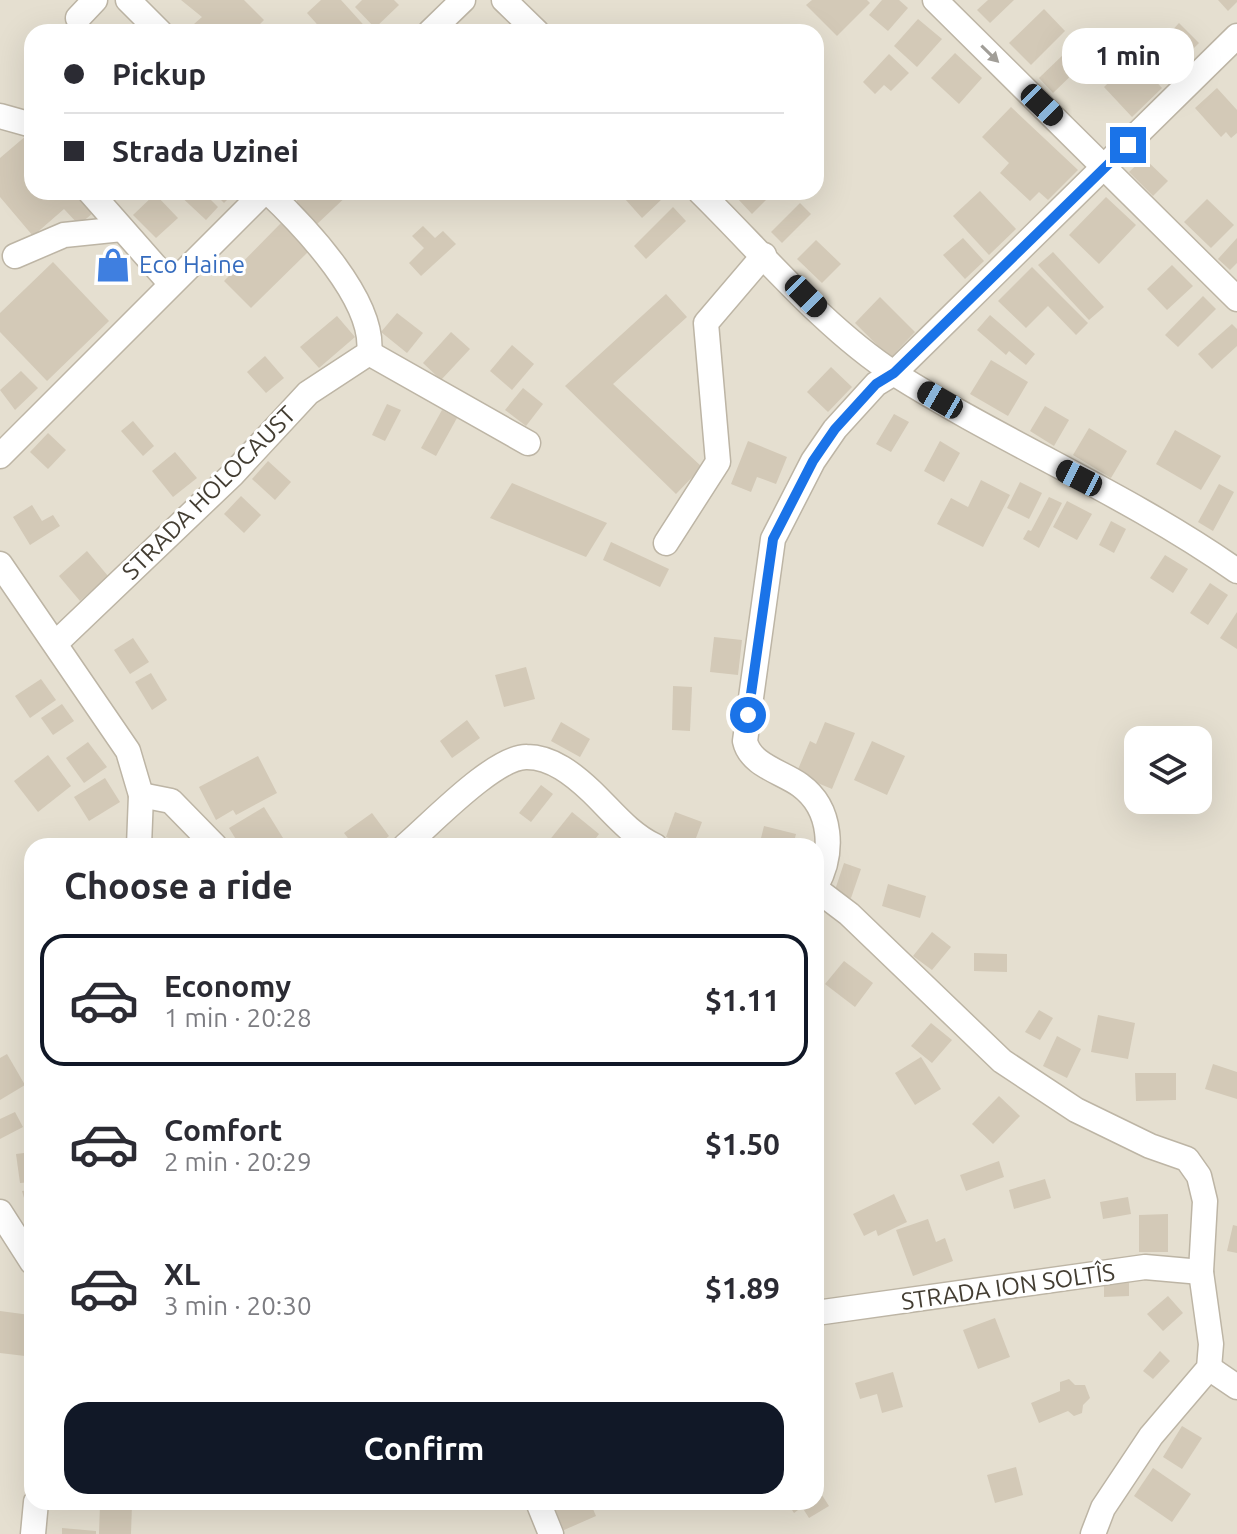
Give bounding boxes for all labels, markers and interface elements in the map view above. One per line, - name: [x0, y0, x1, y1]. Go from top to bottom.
- callout: 1 min: [1062, 29, 1194, 85]
- text: 1 min: [1095, 41, 1161, 70]
- one-way arrow: [980, 45, 999, 63]
- text: Pickup: [112, 57, 206, 91]
- car: [1016, 80, 1068, 130]
- route end: [1110, 127, 1146, 163]
- text: Strada Uzinei: [112, 134, 299, 168]
- shop icon: Eco Haine: [94, 246, 132, 284]
- place label: Eco Haine: [139, 251, 245, 278]
- car: [781, 271, 831, 321]
- car: [913, 378, 967, 422]
- street label: STRADA HOLOCAUST: [117, 401, 301, 585]
- car: [1052, 456, 1106, 500]
- route start: [730, 697, 766, 733]
- map controls: [1124, 726, 1212, 814]
- button: layers: [1124, 726, 1212, 814]
- text: Choose a ride: [64, 865, 293, 906]
- icon: car: [68, 964, 140, 1036]
- text: Economy: [164, 969, 291, 1003]
- text: $1.11: [705, 983, 780, 1017]
- text: 1 min · 20:28: [164, 1003, 312, 1032]
- icon: car: [68, 1108, 140, 1180]
- text: Comfort: [164, 1113, 282, 1147]
- text: $1.50: [705, 1127, 780, 1161]
- text: 2 min · 20:29: [164, 1147, 312, 1176]
- icon: car: [68, 1252, 140, 1324]
- text: XL: [164, 1257, 200, 1291]
- street label: STRADA ION SOLTÎS: [899, 1257, 1116, 1315]
- text: $1.89: [705, 1271, 780, 1305]
- text: 3 min · 20:30: [164, 1291, 312, 1320]
- button: Confirm: [64, 1402, 784, 1494]

